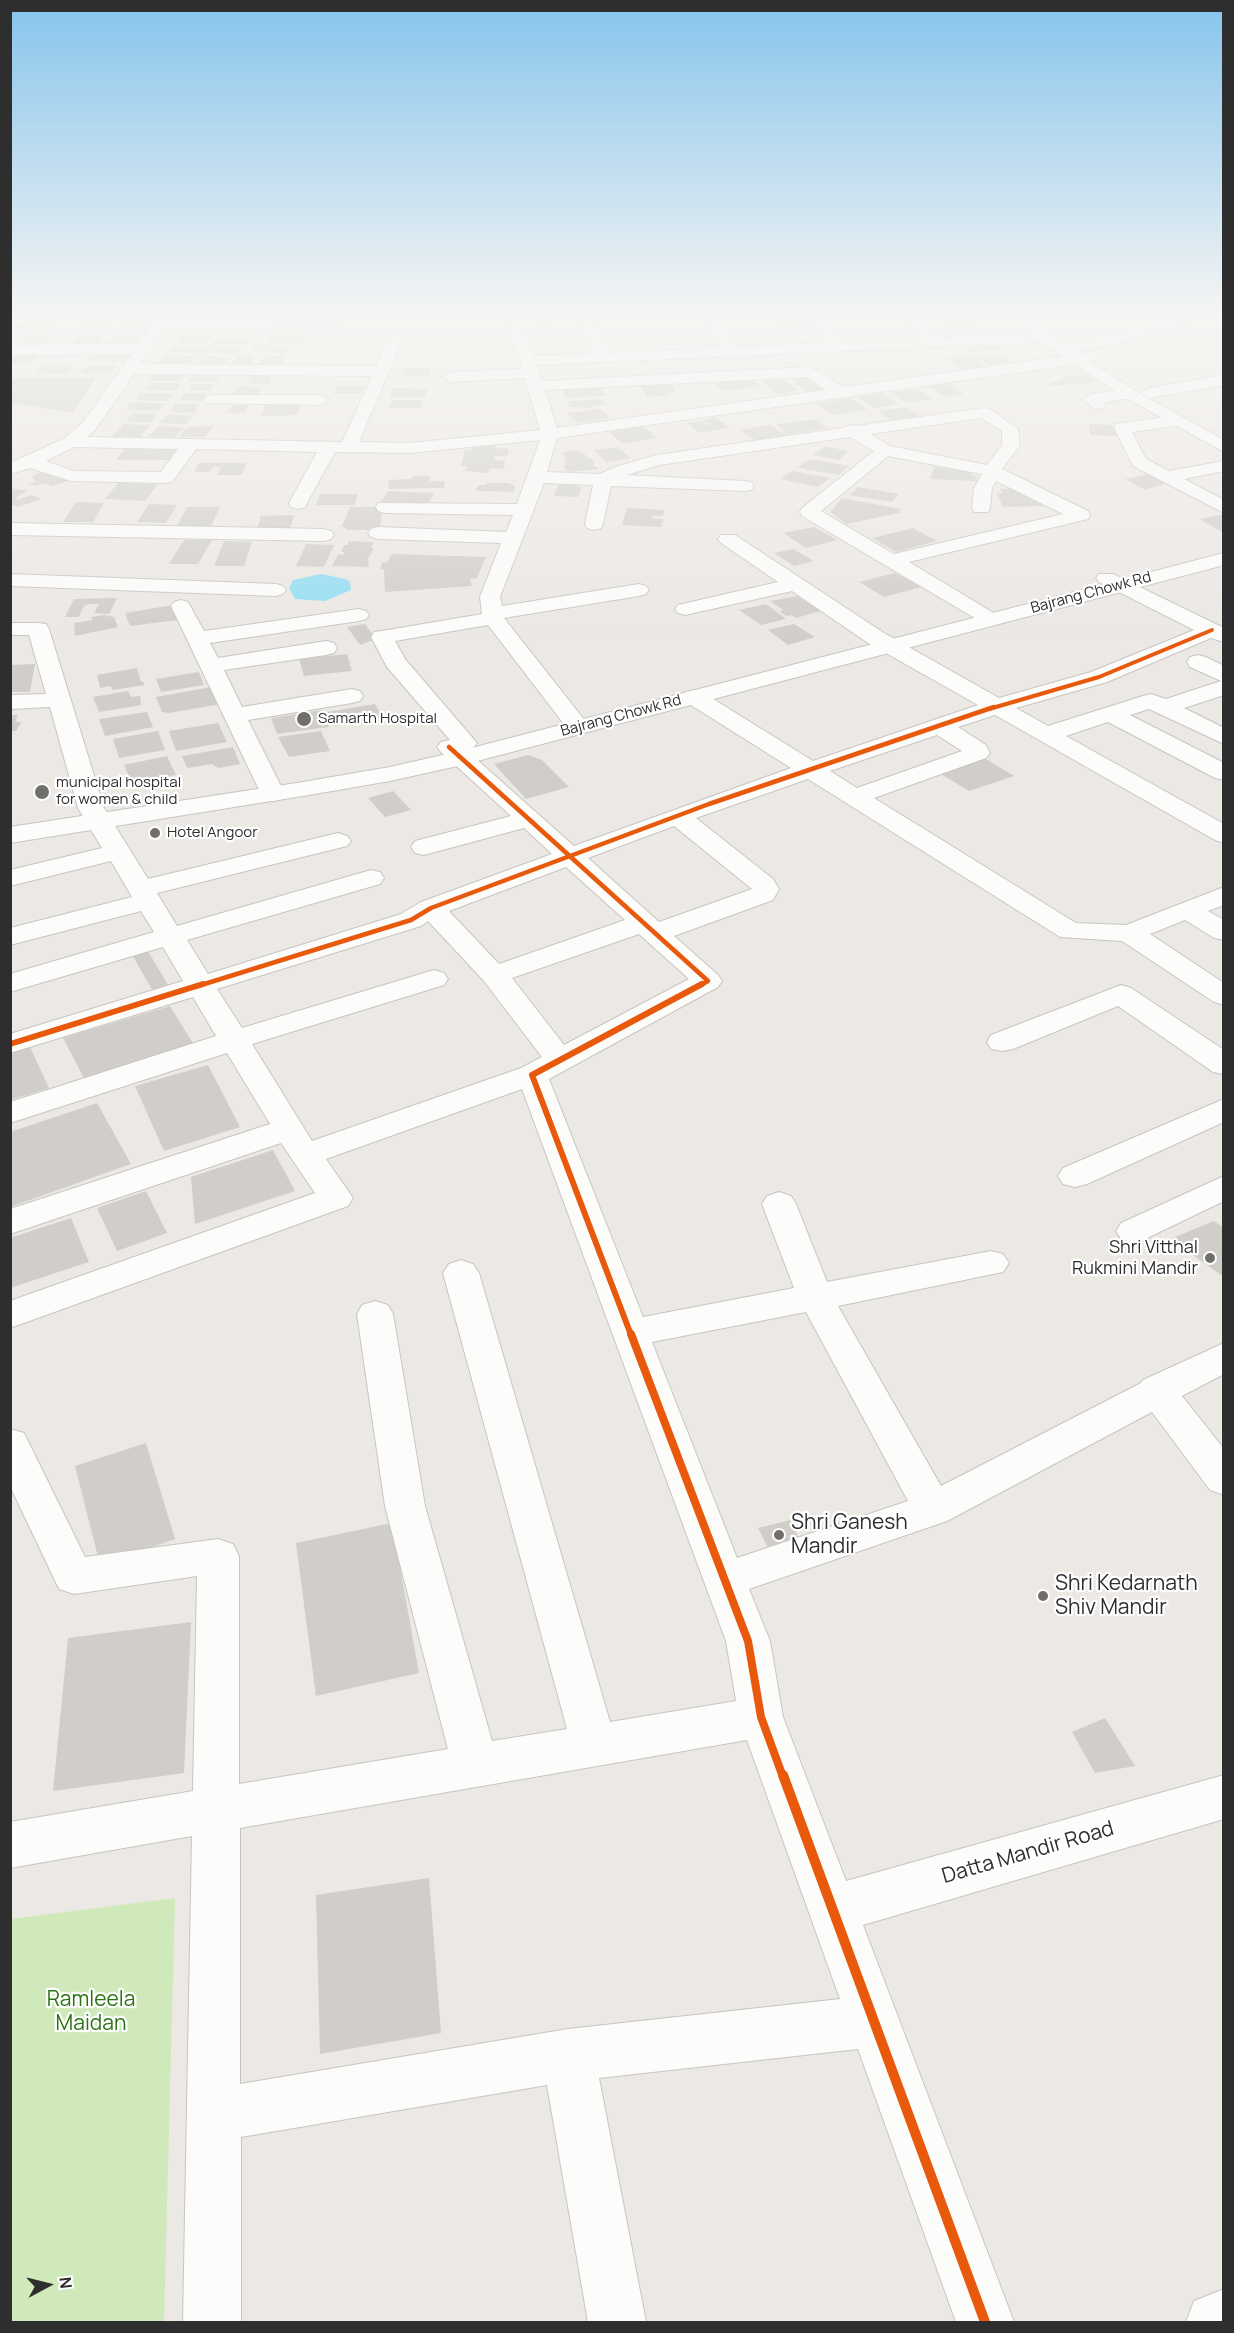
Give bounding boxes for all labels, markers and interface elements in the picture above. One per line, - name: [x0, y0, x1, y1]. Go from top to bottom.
- street label: Bajrang Chowk Rd: [1029, 568, 1153, 618]
- street label: Bajrang Chowk Rd: [559, 691, 683, 741]
- marker: Samarth Hospital: [295, 710, 313, 728]
- place label: Samarth Hospital: [318, 710, 437, 728]
- place label: municipal hospital for women & child: [56, 774, 181, 809]
- marker: municipal hospital for women & child: [33, 783, 51, 801]
- place label: Hotel Angoor: [167, 824, 258, 842]
- marker: Hotel Angoor: [148, 826, 162, 840]
- place label: Shri Vitthal Rukmini Mandir: [1072, 1237, 1198, 1280]
- marker: Shri Vitthal Rukmini Mandir: [1203, 1251, 1217, 1265]
- place label: Shri Ganesh Mandir: [791, 1510, 908, 1560]
- marker: Shri Ganesh Mandir: [772, 1528, 786, 1542]
- place label: Shri Kedarnath Shiv Mandir: [1055, 1571, 1198, 1621]
- marker: Shri Kedarnath Shiv Mandir: [1036, 1589, 1050, 1603]
- street label: Datta Mandir Road: [939, 1816, 1117, 1890]
- park label: Ramleela Maidan: [47, 1987, 135, 2037]
- north arrow: [18, 2255, 78, 2315]
- text: N: [54, 2276, 77, 2290]

